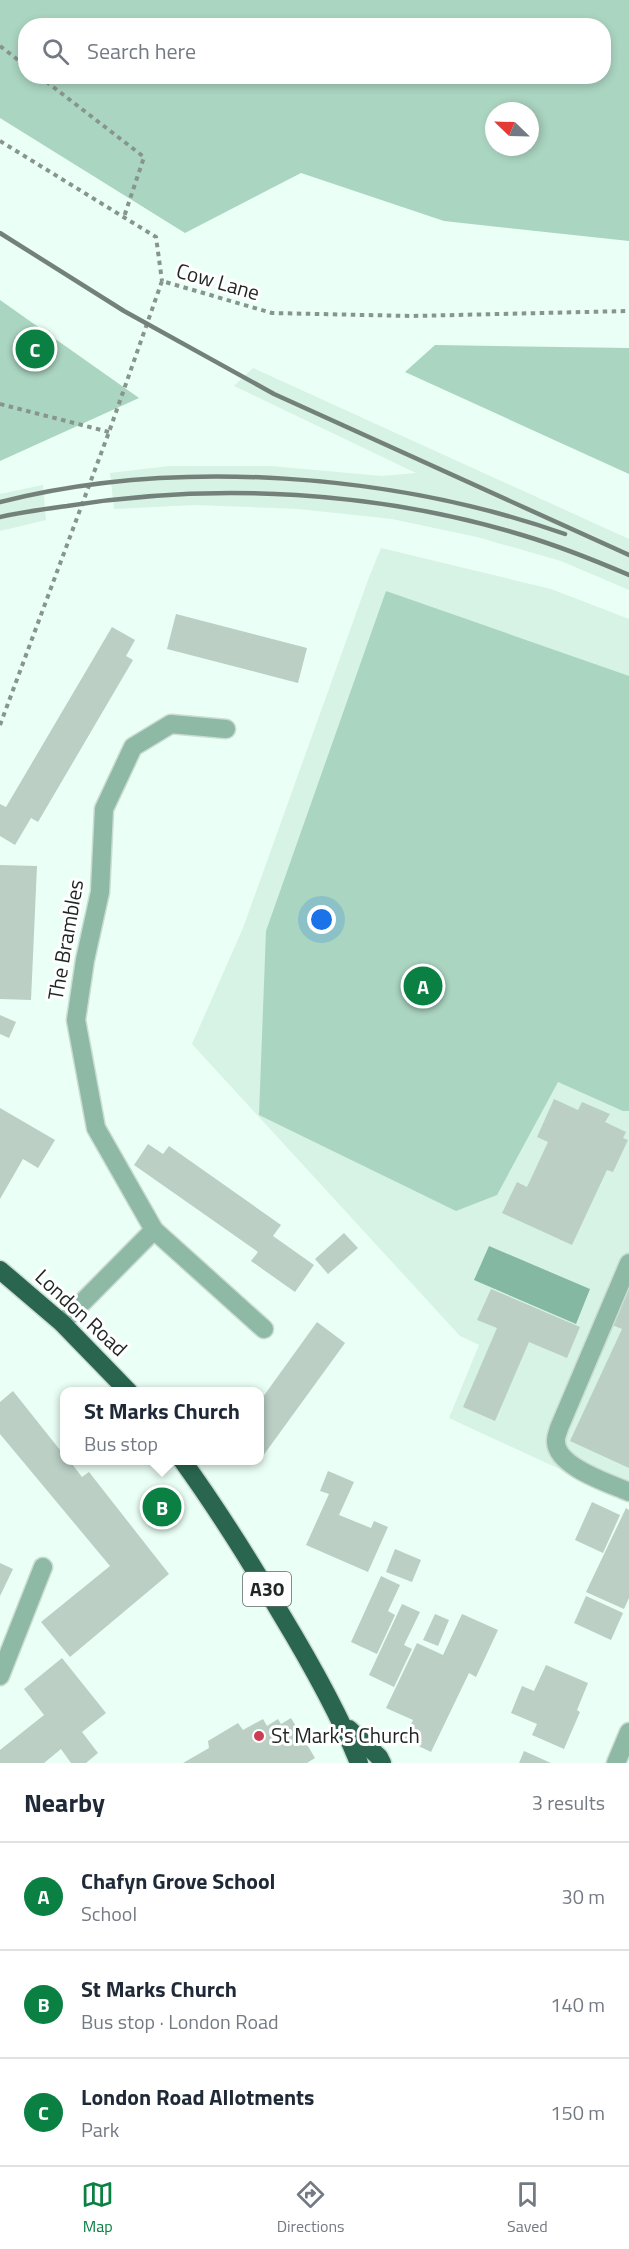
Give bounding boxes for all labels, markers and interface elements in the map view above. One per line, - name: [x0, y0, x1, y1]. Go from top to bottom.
- search box: [18, 18, 611, 84]
- text: Search here: [87, 34, 196, 68]
- icon: search: [39, 35, 72, 68]
- north arrow: [485, 102, 539, 156]
- street label: Cow Lane: [173, 254, 264, 308]
- pin: C: [15, 326, 54, 372]
- street label: The Brambles: [39, 877, 91, 1003]
- your location: [307, 905, 336, 934]
- pin: A: [404, 964, 442, 1008]
- street label: London Road: [28, 1261, 135, 1363]
- popup: [60, 1387, 264, 1465]
- text: St Marks Church: [84, 1394, 240, 1428]
- text: Bus stop: [84, 1428, 158, 1459]
- pin: B: [142, 1484, 182, 1530]
- road number: A30: [243, 1572, 291, 1606]
- place label: St Mark's Church: [271, 1719, 420, 1751]
- marker: St Mark's Church: [252, 1729, 266, 1743]
- text: Nearby: [24, 1783, 105, 1822]
- text: 3 results: [532, 1787, 605, 1818]
- text: Chafyn Grove School: [81, 1864, 276, 1898]
- text: A: [37, 1881, 50, 1912]
- text: 30 m: [561, 1881, 605, 1912]
- text: School: [81, 1898, 137, 1929]
- text: St Marks Church: [81, 1972, 237, 2006]
- text: B: [37, 1989, 50, 2020]
- text: 140 m: [550, 1989, 605, 2020]
- text: Bus stop · London Road: [81, 2006, 279, 2037]
- text: London Road Allotments: [81, 2080, 314, 2114]
- text: C: [38, 2097, 49, 2128]
- text: 150 m: [550, 2097, 605, 2128]
- text: Park: [81, 2114, 119, 2145]
- tab: Map: [81, 2178, 114, 2238]
- tab: Directions: [277, 2178, 345, 2238]
- tab: Saved: [507, 2178, 548, 2238]

